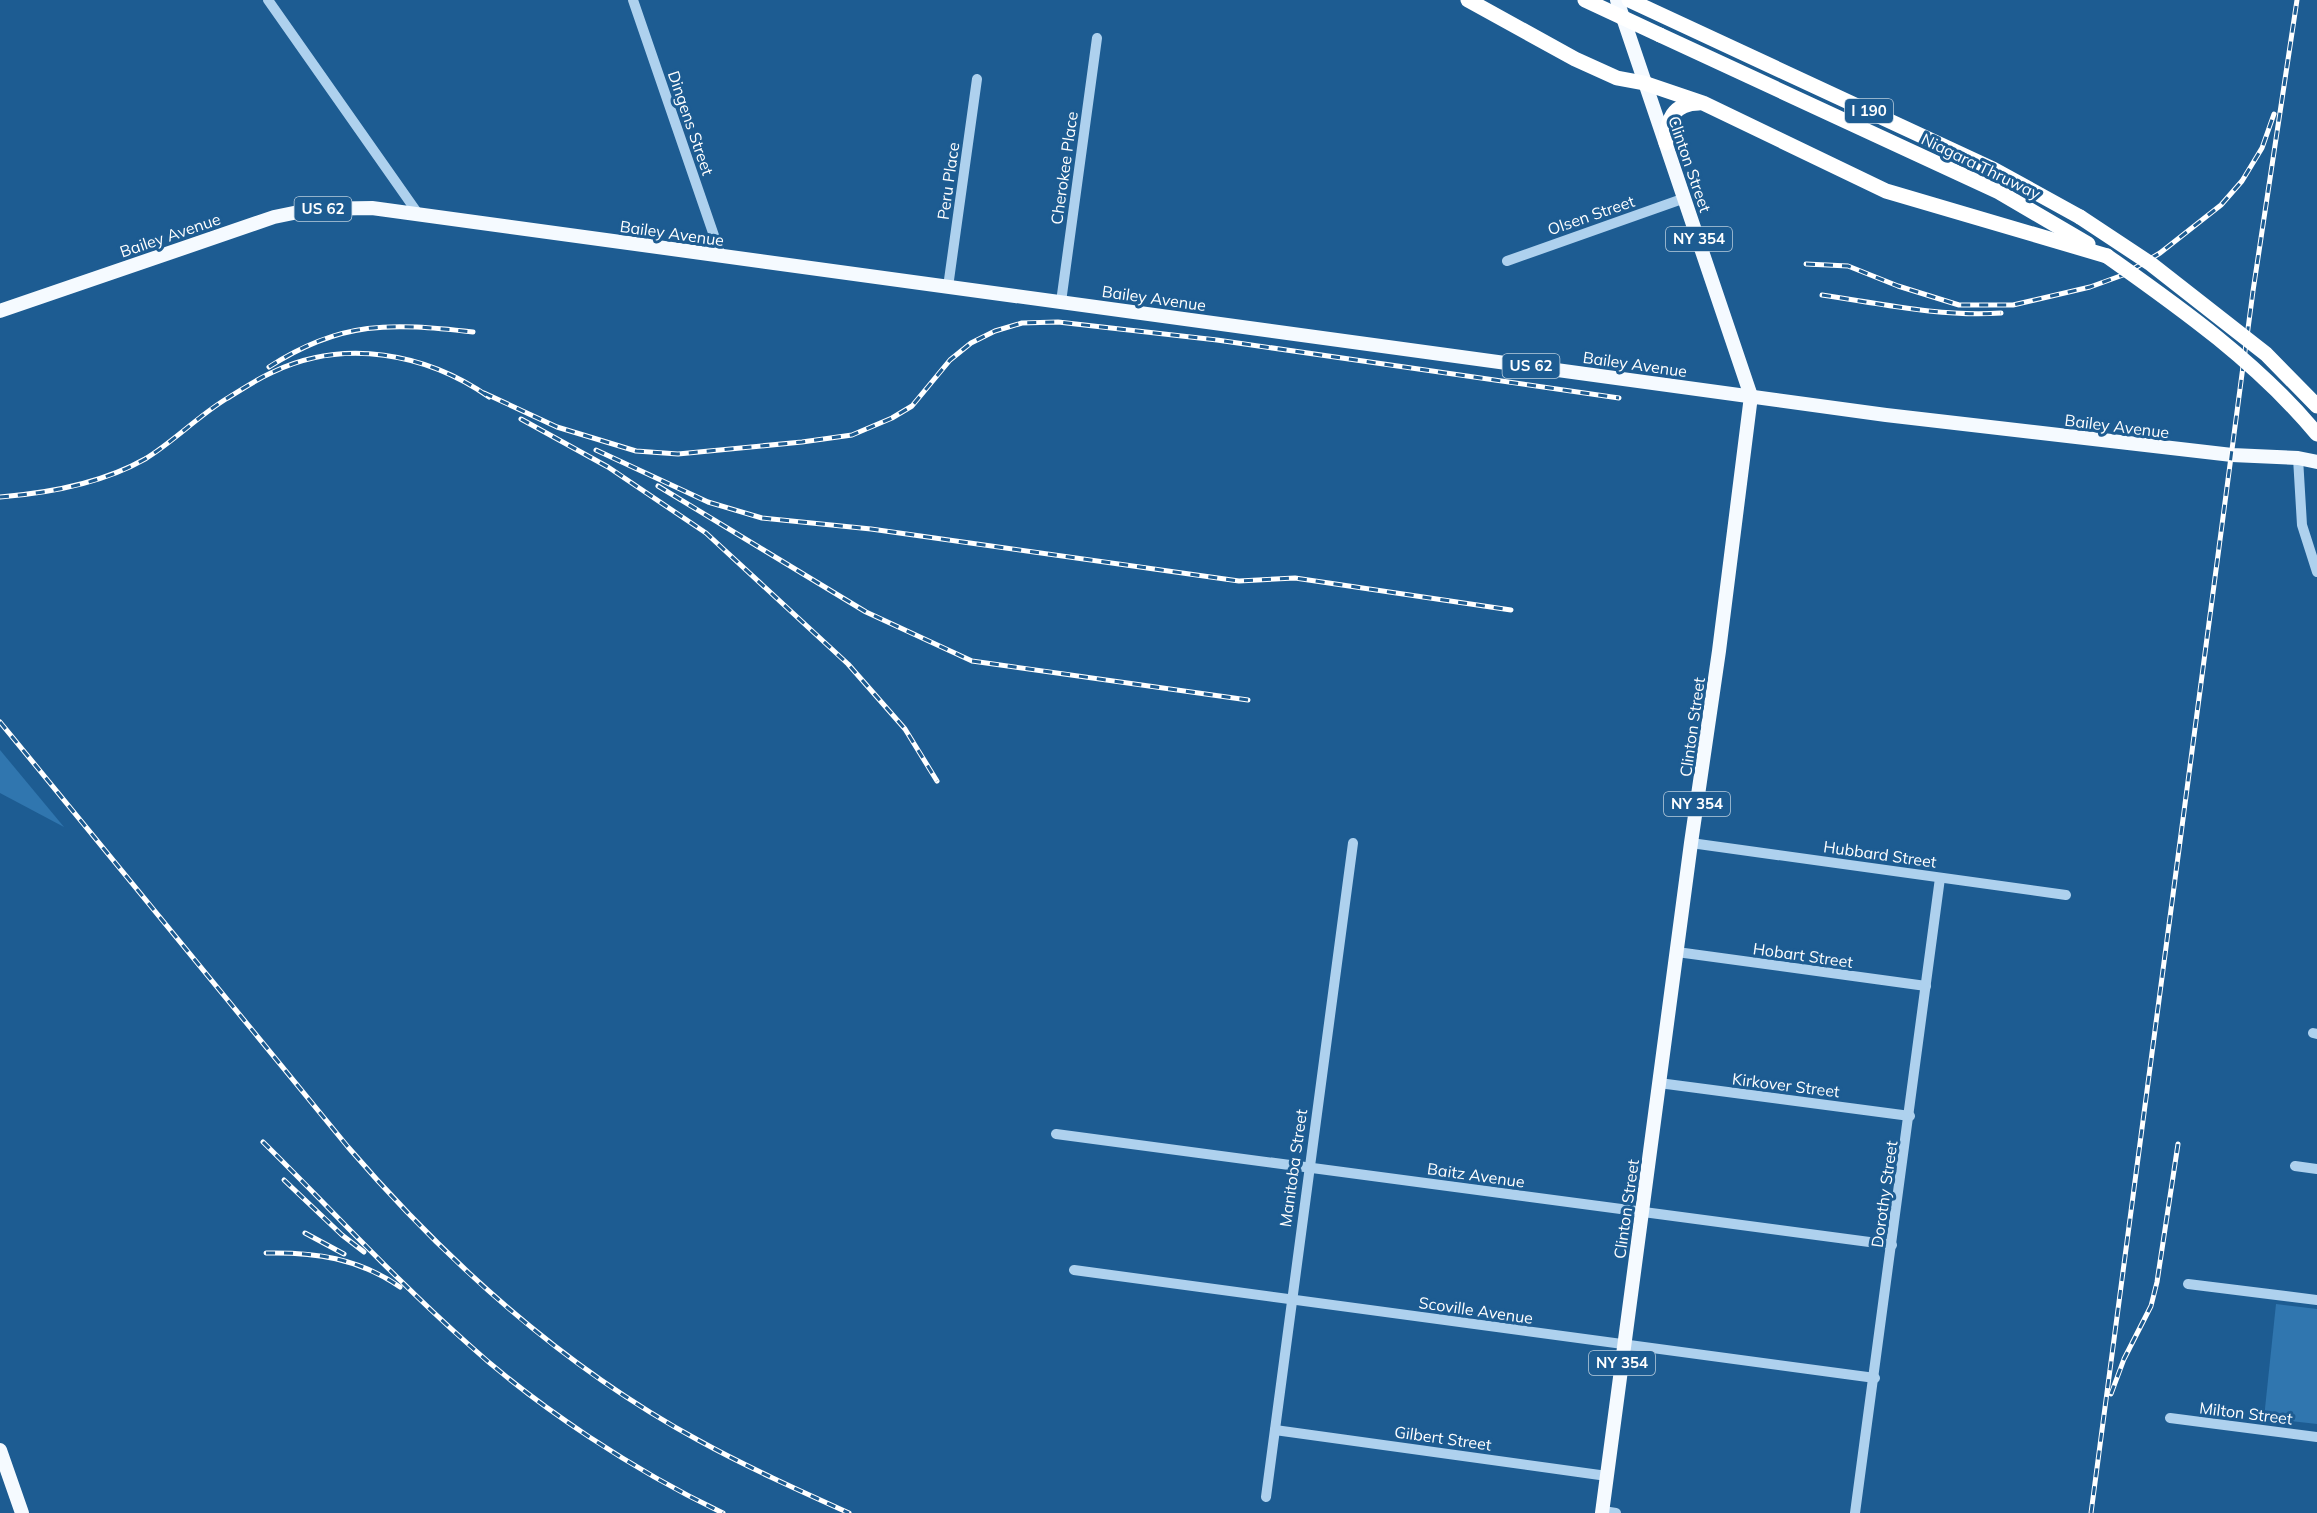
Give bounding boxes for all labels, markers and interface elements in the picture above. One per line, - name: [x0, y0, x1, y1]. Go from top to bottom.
- street label: Dingens Street: [664, 68, 718, 178]
- road number: I 190: [1845, 99, 1893, 123]
- street label: Cherokee Place: [1046, 110, 1082, 226]
- street label: Clinton Street: [1664, 113, 1716, 215]
- street label: Niagara Thruway: [1918, 129, 2044, 204]
- street label: Peru Place: [933, 141, 963, 221]
- street label: Olsen Street: [1545, 191, 1637, 239]
- road number: US 62: [294, 197, 352, 221]
- street label: Bailey Avenue: [117, 208, 223, 262]
- street label: Bailey Avenue: [619, 216, 725, 250]
- road number: NY 354: [1666, 227, 1732, 251]
- street label: Bailey Avenue: [1101, 281, 1207, 315]
- street label: Bailey Avenue: [1582, 347, 1688, 381]
- road number: US 62: [1502, 354, 1559, 378]
- street label: Bailey Avenue: [2064, 410, 2170, 442]
- street label: Clinton Street: [1675, 676, 1709, 778]
- road number: NY 354: [1664, 792, 1730, 816]
- street label: Hubbard Street: [1822, 836, 1938, 872]
- street label: Hobart Street: [1752, 938, 1855, 972]
- street label: Kirkover Street: [1731, 1068, 1841, 1102]
- street label: Manitoba Street: [1275, 1107, 1311, 1228]
- street label: Dorothy Street: [1867, 1139, 1901, 1249]
- street label: Baitz Avenue: [1426, 1158, 1526, 1192]
- street label: Clinton Street: [1609, 1158, 1643, 1260]
- street label: Scoville Avenue: [1418, 1292, 1534, 1328]
- road number: NY 354: [1589, 1351, 1655, 1375]
- street label: Milton Street: [2198, 1397, 2294, 1429]
- street label: Gilbert Street: [1393, 1421, 1493, 1455]

